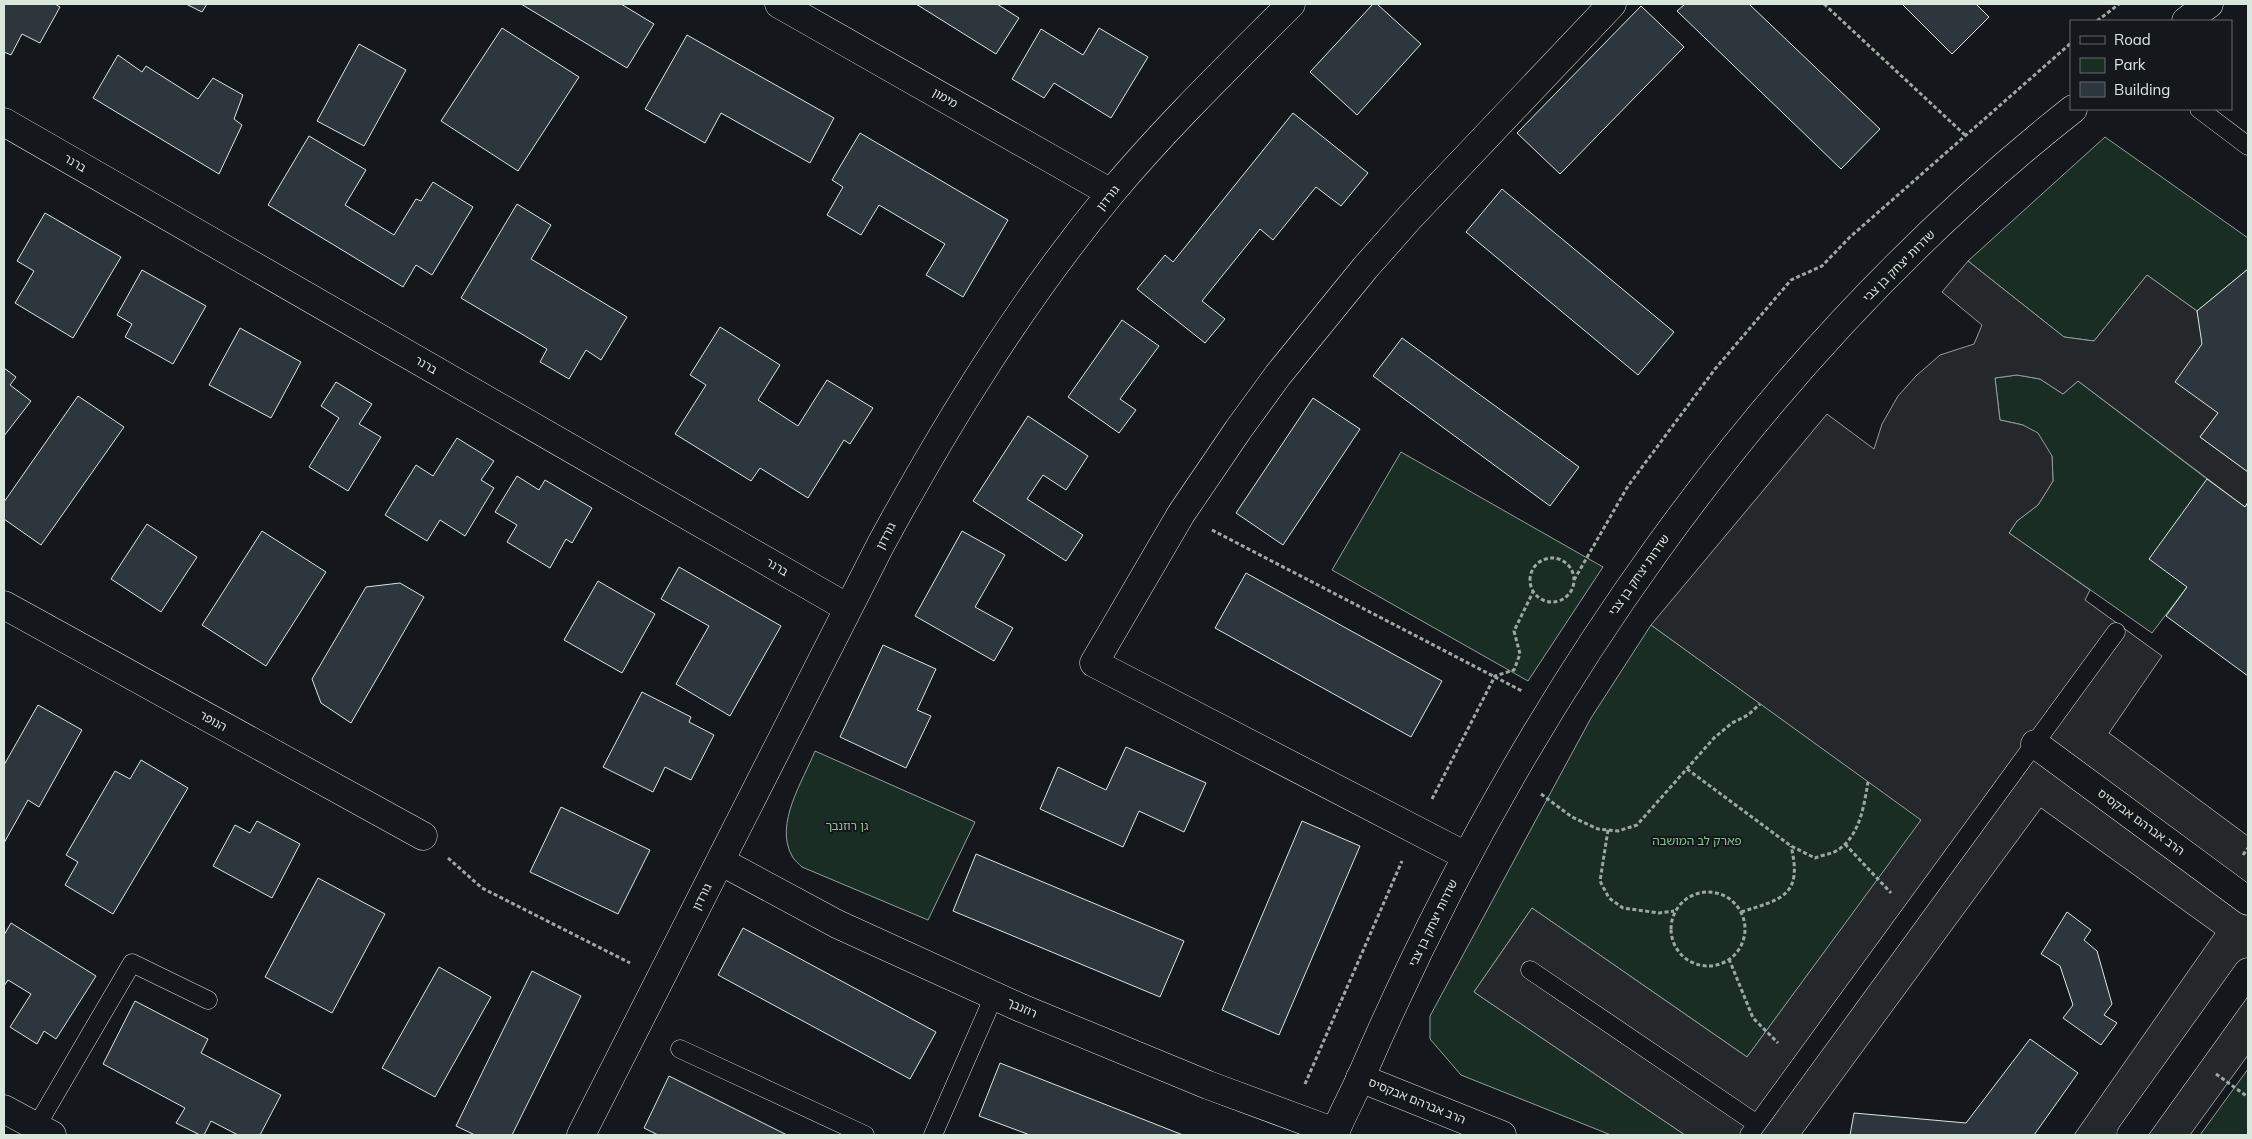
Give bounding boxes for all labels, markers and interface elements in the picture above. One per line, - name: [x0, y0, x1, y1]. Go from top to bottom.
- legend: [2070, 20, 2232, 110]
- text: Road: [2114, 30, 2151, 49]
- text: Park: [2114, 55, 2146, 74]
- text: Building: [2114, 80, 2170, 99]
- street label: מימון: [930, 84, 961, 111]
- street label: ברנר: [61, 150, 89, 175]
- street label: גורדון: [1093, 182, 1123, 213]
- street label: שדרות יצחק בן צבי: [1860, 227, 1938, 305]
- street label: ברנר: [412, 352, 440, 377]
- street label: גורדון: [872, 519, 899, 552]
- street label: שדרות יצחק בן צבי: [1605, 531, 1672, 618]
- street label: ברנר: [763, 554, 791, 579]
- street label: הנופר: [197, 707, 230, 734]
- street label: הרב אברהם אבקסיס: [2095, 785, 2188, 858]
- park label: גן רוזנבך: [825, 818, 869, 833]
- park label: פארק לב המושבה: [1652, 833, 1742, 848]
- street label: שדרות יצחק בן צבי: [1405, 877, 1460, 969]
- street label: גורדון: [688, 880, 715, 913]
- street label: רוזנבך: [1005, 994, 1040, 1021]
- street label: הרב אברהם אבקסיס: [1366, 1074, 1468, 1127]

